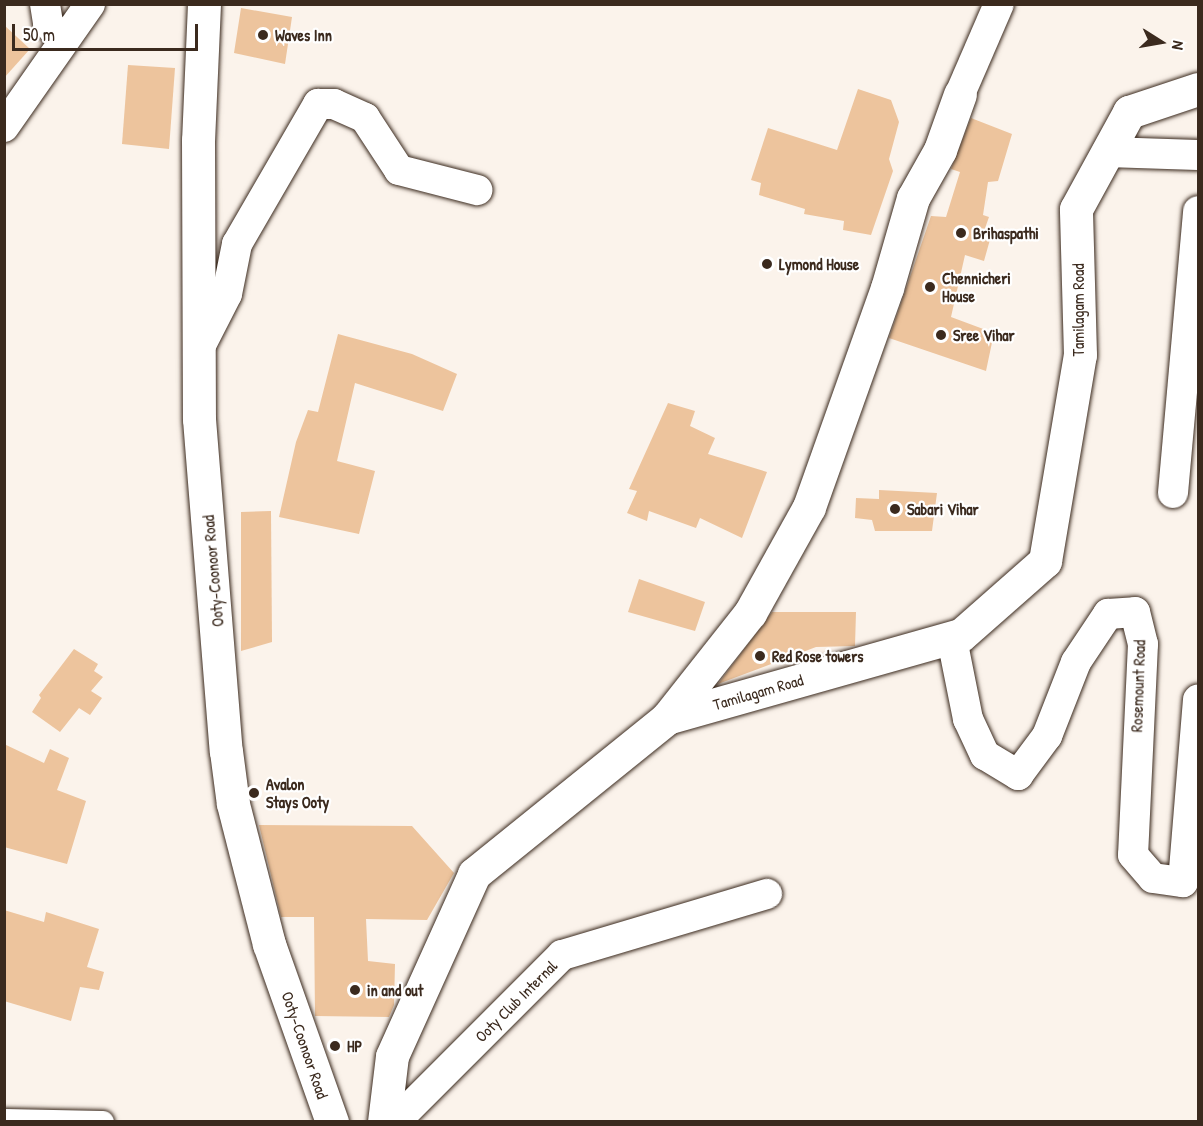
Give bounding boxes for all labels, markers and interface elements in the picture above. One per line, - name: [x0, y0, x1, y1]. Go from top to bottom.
- scale bar: [15, 12, 201, 50]
- north arrow: [1131, 12, 1191, 72]
- text: 50 m: [23, 22, 55, 47]
- place label: Waves Inn: [275, 25, 332, 45]
- marker: Waves Inn: [256, 28, 270, 42]
- text: N: [1167, 39, 1190, 52]
- place label: Brihaspathi: [973, 223, 1039, 243]
- marker: Brihaspathi: [954, 226, 968, 240]
- place label: Lymond House: [779, 254, 859, 274]
- marker: Lymond House: [760, 257, 774, 271]
- street label: Tamilagam Road: [1068, 264, 1088, 356]
- place label: Chennicheri House: [942, 268, 1011, 306]
- marker: Chennicheri House: [923, 280, 937, 294]
- place label: Sree Vihar: [953, 325, 1015, 345]
- marker: Sree Vihar: [934, 328, 948, 342]
- place label: Sabari Vihar: [907, 499, 979, 519]
- marker: Sabari Vihar: [888, 502, 902, 516]
- street label: Ooty-Coonoor Road: [199, 514, 227, 628]
- street label: Rosemount Road: [1127, 639, 1149, 733]
- place label: Red Rose towers: [772, 646, 864, 666]
- marker: Red Rose towers: [753, 649, 767, 663]
- street label: Tamilagam Road: [711, 670, 805, 714]
- place label: Avalon Stays Ooty: [266, 774, 329, 812]
- marker: Avalon Stays Ooty: [247, 786, 261, 800]
- street label: Ooty Club Internal: [471, 956, 561, 1046]
- place label: in and out: [367, 980, 423, 1000]
- marker: in and out: [348, 983, 362, 997]
- street label: Ooty-Coonoor Road: [278, 989, 332, 1101]
- place label: HP: [347, 1036, 362, 1056]
- marker: HP: [328, 1039, 342, 1053]

